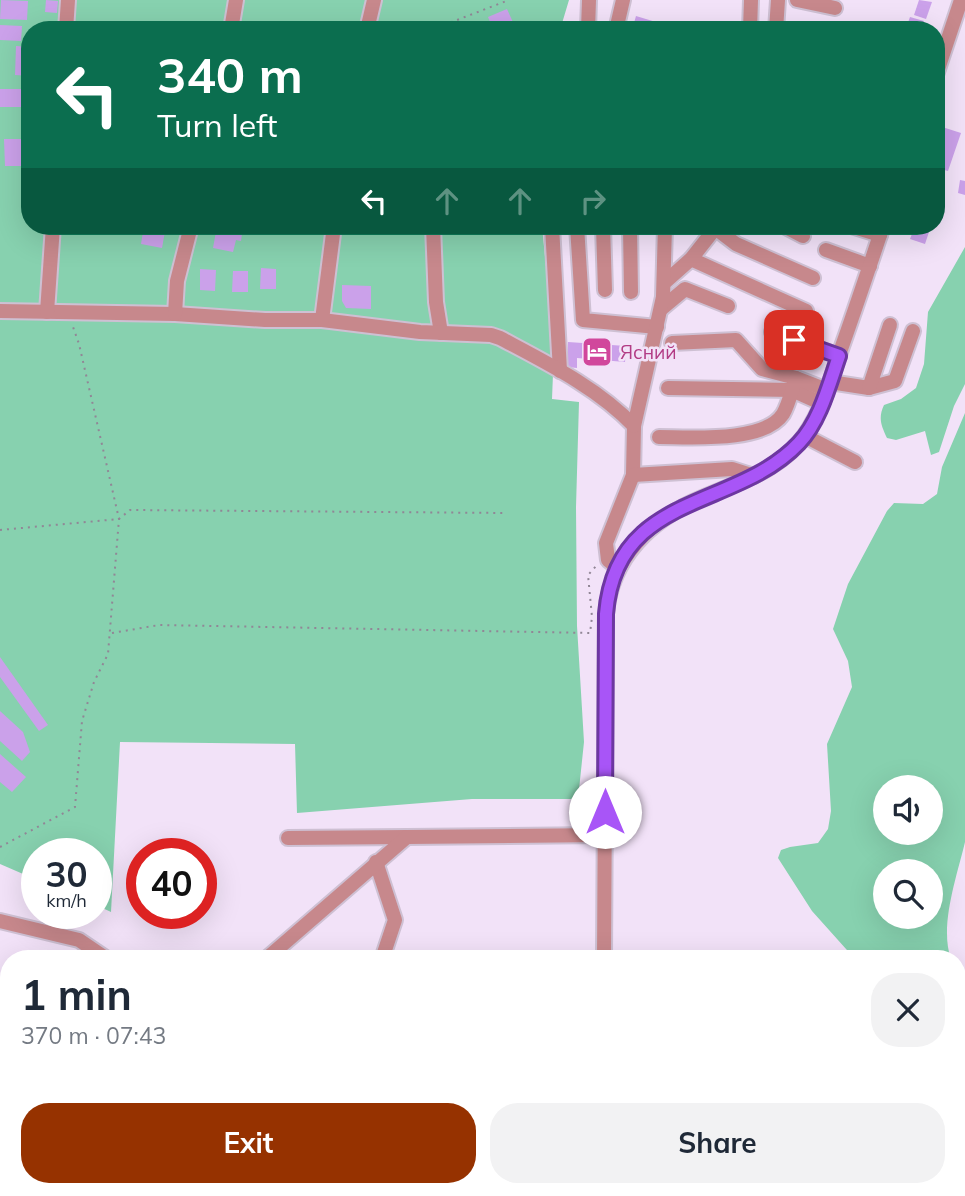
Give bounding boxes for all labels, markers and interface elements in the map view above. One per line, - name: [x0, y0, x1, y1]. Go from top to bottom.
- text: 340 m: [157, 44, 303, 105]
- icon: left: [42, 49, 133, 140]
- text: Turn left: [157, 105, 277, 145]
- icon: left: [355, 182, 393, 220]
- icon: ahead: [428, 182, 466, 220]
- icon: ahead: [501, 182, 539, 220]
- icon: right: [574, 182, 612, 220]
- pin: [764, 310, 824, 370]
- icon: arrive: [775, 321, 813, 359]
- hotel icon: Ясний: [580, 335, 614, 369]
- place label: Ясний: [620, 340, 677, 364]
- position arrow: [568, 775, 642, 849]
- map controls: [873, 775, 943, 929]
- button: sound: [873, 775, 943, 845]
- speed limit sign: 40: [126, 838, 217, 929]
- text: 30: [45, 852, 88, 896]
- button: search: [873, 859, 943, 929]
- text: km/h: [46, 889, 87, 912]
- text: 1 min: [21, 968, 132, 1021]
- button: close: [871, 973, 945, 1047]
- text: 370 m · 07:43: [21, 1021, 166, 1050]
- button: Exit: [21, 1103, 476, 1183]
- button: Share: [490, 1103, 945, 1183]

